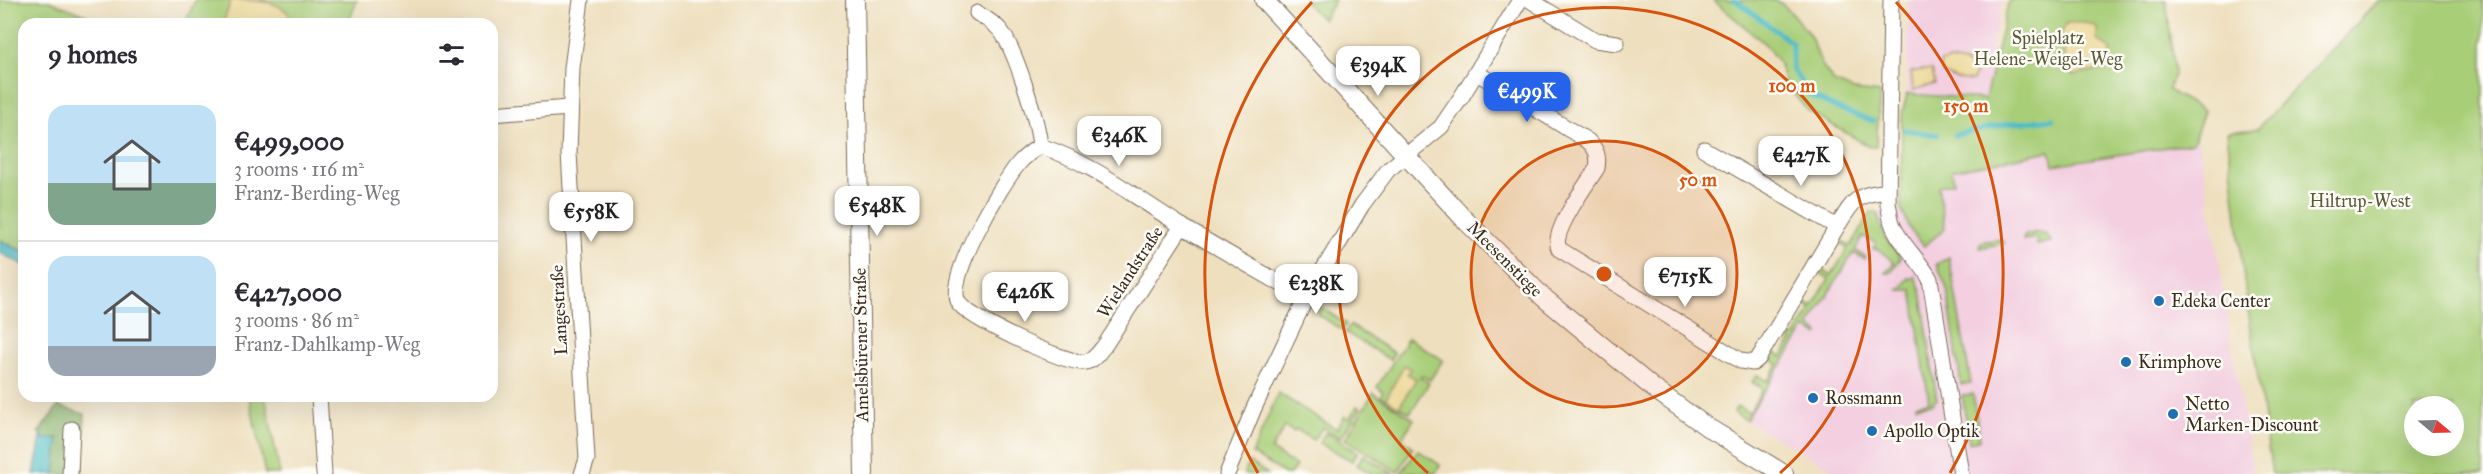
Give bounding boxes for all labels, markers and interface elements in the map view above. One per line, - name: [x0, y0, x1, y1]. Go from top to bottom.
- park label: Spielplatz Helene-Weigel-Weg: [1973, 27, 2123, 71]
- text: 9 homes: [48, 38, 137, 70]
- icon: filters: [435, 38, 468, 71]
- pin: €394K: [1336, 46, 1420, 97]
- text: €394K: [1350, 53, 1406, 77]
- pin: €499K: [1485, 72, 1569, 123]
- text: 100 m: [1769, 75, 1816, 97]
- text: €499K: [1498, 79, 1556, 103]
- text: 150 m: [1944, 95, 1989, 117]
- pin: €346K: [1077, 116, 1161, 167]
- text: €346K: [1091, 123, 1147, 147]
- text: €499,000: [234, 125, 344, 157]
- icon: home: [96, 129, 168, 201]
- pin: €427K: [1759, 136, 1843, 187]
- text: €427K: [1772, 143, 1830, 167]
- text: 3 rooms · 116 m²: [234, 157, 364, 181]
- text: 50 m: [1679, 169, 1718, 191]
- text: Franz-Berding-Weg: [234, 181, 400, 205]
- pin: €548K: [835, 186, 919, 237]
- park label: Hiltrup-West: [2309, 190, 2411, 212]
- pin: €558K: [549, 192, 633, 243]
- text: €548K: [849, 193, 905, 217]
- text: €558K: [563, 199, 619, 223]
- street label: Meesenstiege: [1462, 216, 1548, 302]
- street label: Wielandstraße: [1092, 222, 1168, 322]
- pin: €715K: [1643, 257, 1727, 308]
- street label: Langestraße: [546, 264, 573, 356]
- pin: €238K: [1274, 264, 1358, 315]
- centre of rings: [1594, 264, 1614, 284]
- text: €715K: [1658, 264, 1712, 288]
- street label: Amelsbürener Straße: [849, 268, 873, 423]
- text: €238K: [1289, 271, 1343, 295]
- pin: €426K: [983, 272, 1067, 323]
- text: €427,000: [234, 276, 342, 308]
- text: €426K: [996, 279, 1054, 303]
- icon: home: [96, 280, 168, 352]
- place label: Edeka Center: [2171, 290, 2270, 312]
- marker: Edeka Center: [2152, 294, 2166, 308]
- text: 3 rooms · 86 m²: [234, 308, 359, 332]
- text: Franz-Dahlkamp-Weg: [234, 332, 420, 356]
- place label: Krimphove: [2138, 351, 2221, 373]
- marker: Krimphove: [2119, 355, 2133, 369]
- place label: Rossmann: [1825, 387, 1902, 409]
- marker: Rossmann: [1806, 391, 1820, 405]
- place label: Netto Marken-Discount: [2185, 393, 2319, 436]
- north arrow: [2404, 396, 2464, 456]
- map controls: [2404, 396, 2464, 456]
- marker: Netto Marken-Discount: [2166, 407, 2180, 421]
- place label: Apollo Optik: [1883, 420, 1980, 442]
- marker: Apollo Optik: [1865, 424, 1879, 438]

